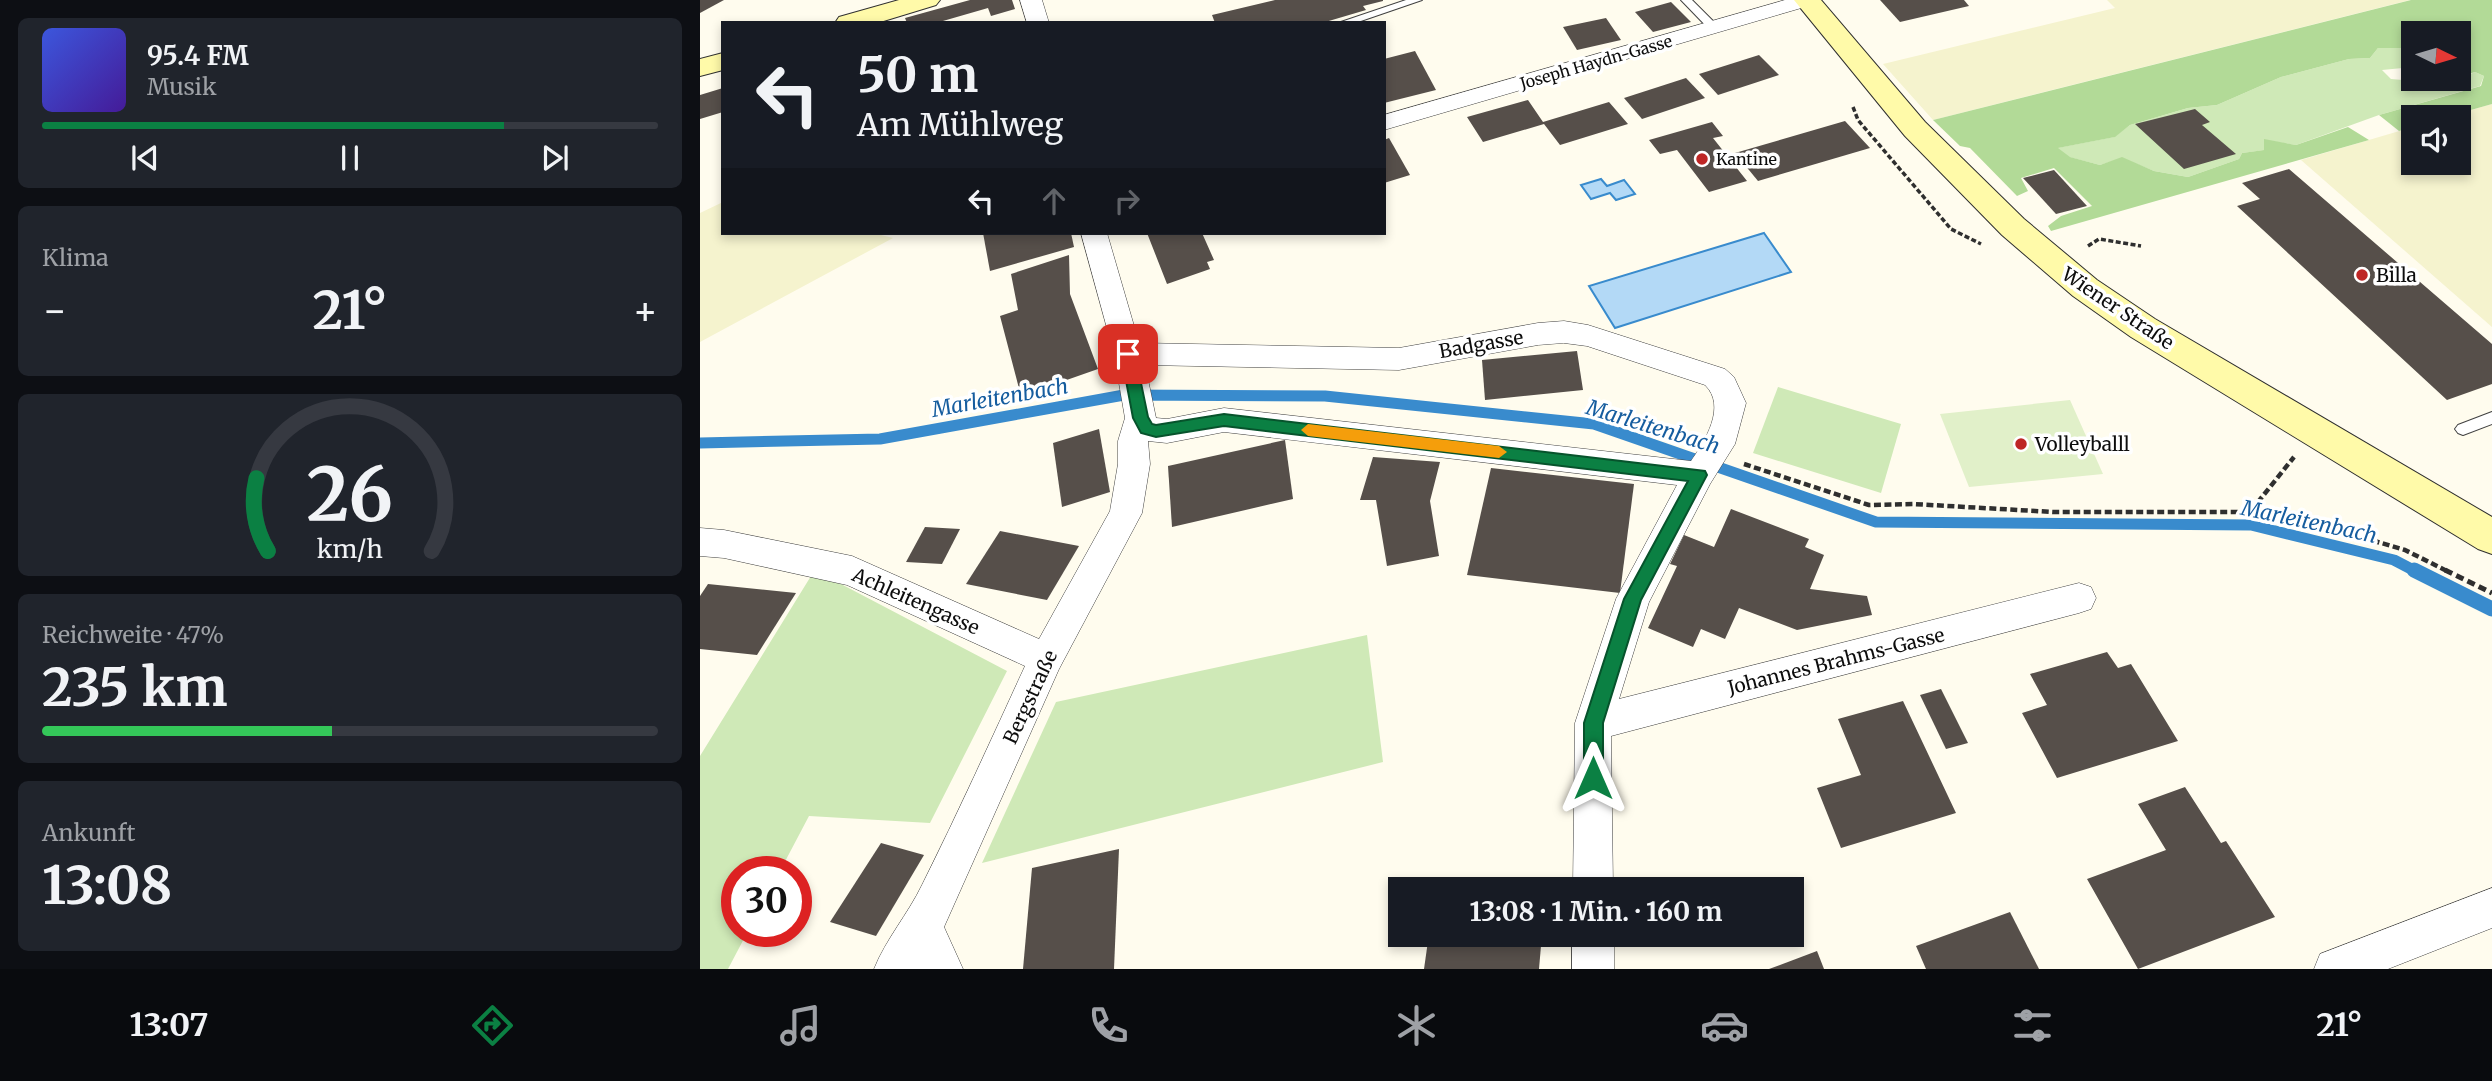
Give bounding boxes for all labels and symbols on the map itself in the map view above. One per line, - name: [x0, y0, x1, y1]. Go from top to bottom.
- north arrow: [2401, 21, 2471, 91]
- street label: Joseph Haydn-Gasse: [1517, 31, 1675, 94]
- place label: Kantine: [1716, 149, 1777, 169]
- marker: Kantine: [1694, 151, 1710, 167]
- street label: Wiener Straße: [2057, 261, 2179, 354]
- place label: Billa: [2376, 263, 2417, 287]
- marker: Billa: [2354, 267, 2370, 283]
- pin: [1098, 324, 1158, 384]
- street label: Badgasse: [1437, 325, 1525, 363]
- water label: Marleitenbach: [929, 372, 1070, 423]
- water label: Marleitenbach: [1582, 393, 1723, 460]
- place label: Volleyballl: [2034, 432, 2130, 456]
- marker: Volleyballl: [2013, 436, 2029, 452]
- water label: Marleitenbach: [2238, 494, 2379, 549]
- street label: Achleitengasse: [848, 562, 983, 640]
- street label: Johannes Brahms-Gasse: [1724, 622, 1947, 700]
- street label: Bergstraße: [998, 646, 1062, 748]
- position arrow: [1556, 741, 1630, 815]
- speed limit sign: 30: [721, 856, 812, 947]

